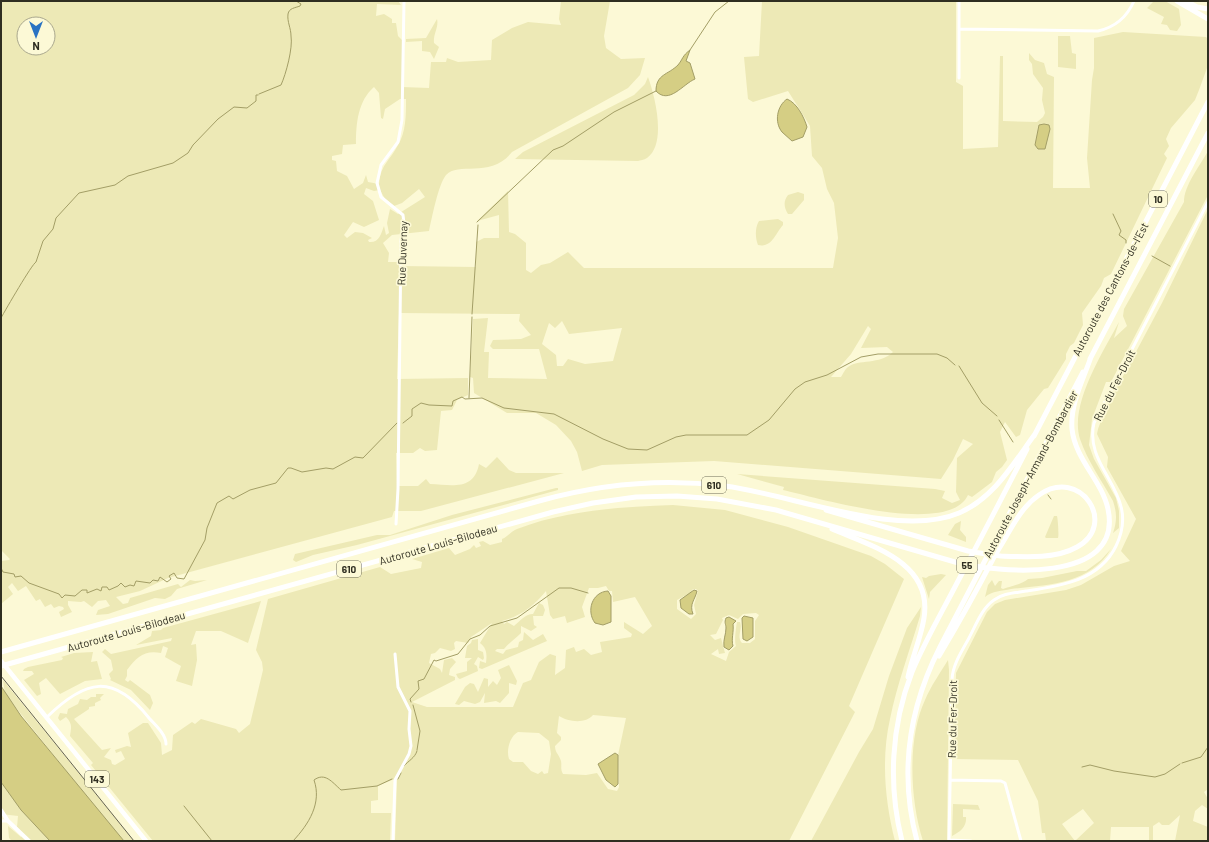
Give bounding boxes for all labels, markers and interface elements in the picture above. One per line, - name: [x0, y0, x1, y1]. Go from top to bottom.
- north arrow: [16, 16, 56, 56]
- text: N: [32, 40, 40, 53]
- road number: 10: [1149, 191, 1167, 207]
- street label: Rue Duvernay: [394, 220, 410, 286]
- street label: Autoroute des Cantons-de-l'Est: [1069, 220, 1151, 358]
- street label: Rue du Fer-Droit: [1090, 347, 1138, 423]
- street label: Autoroute Joseph-Armand-Bombardier: [980, 388, 1080, 560]
- road number: 610: [702, 477, 726, 493]
- street label: Autoroute Louis-Bilodeau: [377, 521, 499, 567]
- road number: 55: [957, 557, 977, 573]
- road number: 610: [337, 561, 361, 577]
- street label: Autoroute Louis-Bilodeau: [65, 608, 187, 654]
- street label: Rue du Fer-Droit: [945, 680, 959, 758]
- road number: 143: [85, 771, 109, 787]

